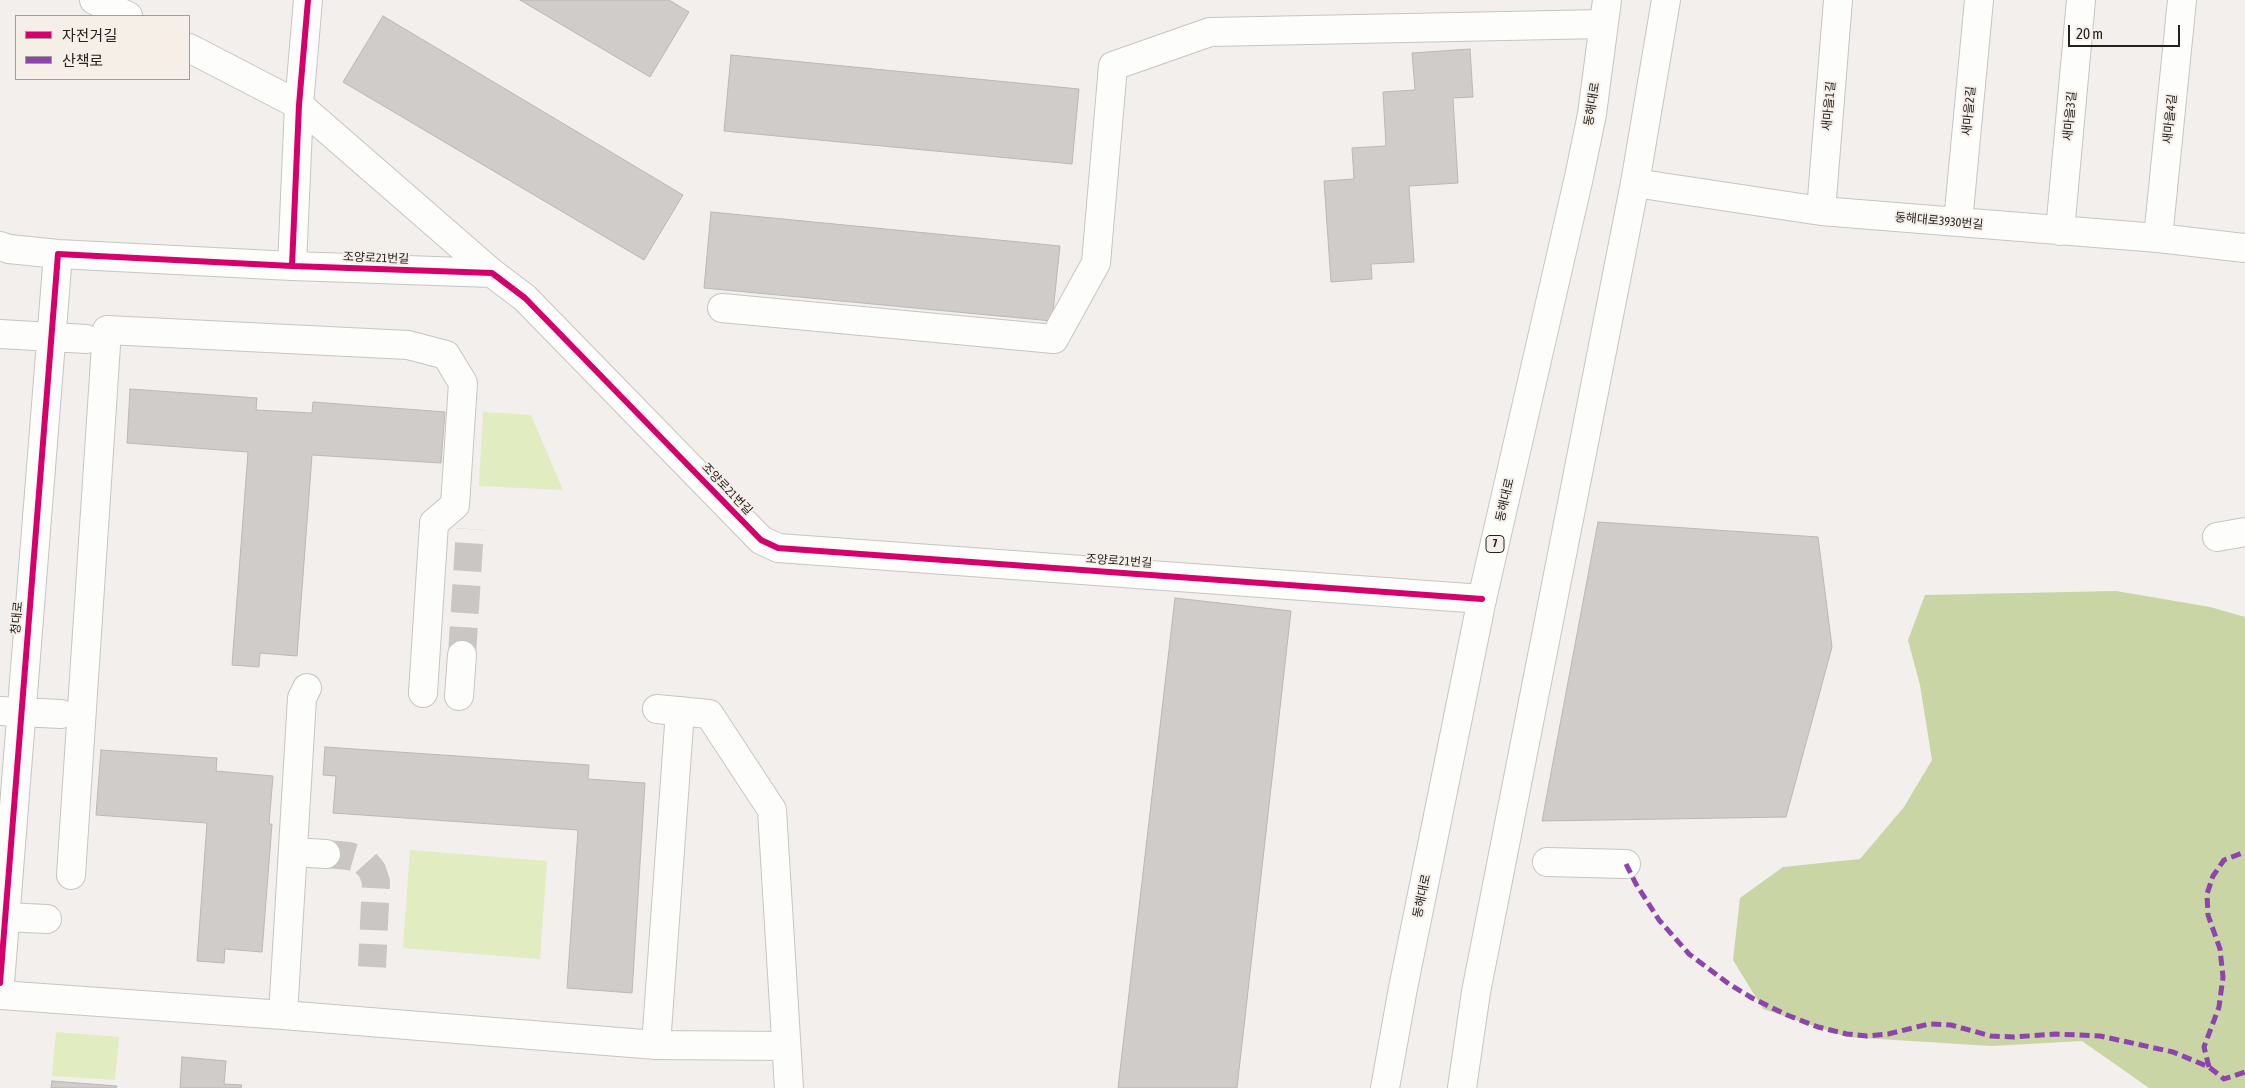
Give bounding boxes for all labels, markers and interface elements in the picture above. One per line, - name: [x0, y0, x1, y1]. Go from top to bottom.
- legend: [15, 15, 190, 80]
- scale bar: [2070, 15, 2182, 47]
- text: 20 m: [2076, 25, 2103, 42]
- text: 자전거길: [62, 27, 117, 44]
- text: 산책로: [62, 52, 103, 69]
- street label: 동해대로: [1581, 81, 1603, 127]
- street label: 새마을1길: [1820, 81, 1838, 131]
- street label: 새마을2길: [1960, 86, 1978, 136]
- street label: 새마을3길: [2061, 91, 2079, 141]
- street label: 새마을4길: [2160, 93, 2180, 145]
- street label: 동해대로3930번길: [1894, 210, 1984, 232]
- street label: 조양로21번길: [343, 250, 409, 266]
- street label: 조양로21번길: [699, 460, 755, 518]
- street label: 동해대로: [1493, 477, 1517, 523]
- road number: 7: [1486, 536, 1504, 552]
- street label: 조양로21번길: [1085, 551, 1153, 571]
- street label: 청대로: [8, 601, 26, 635]
- street label: 동해대로: [1410, 873, 1434, 919]

